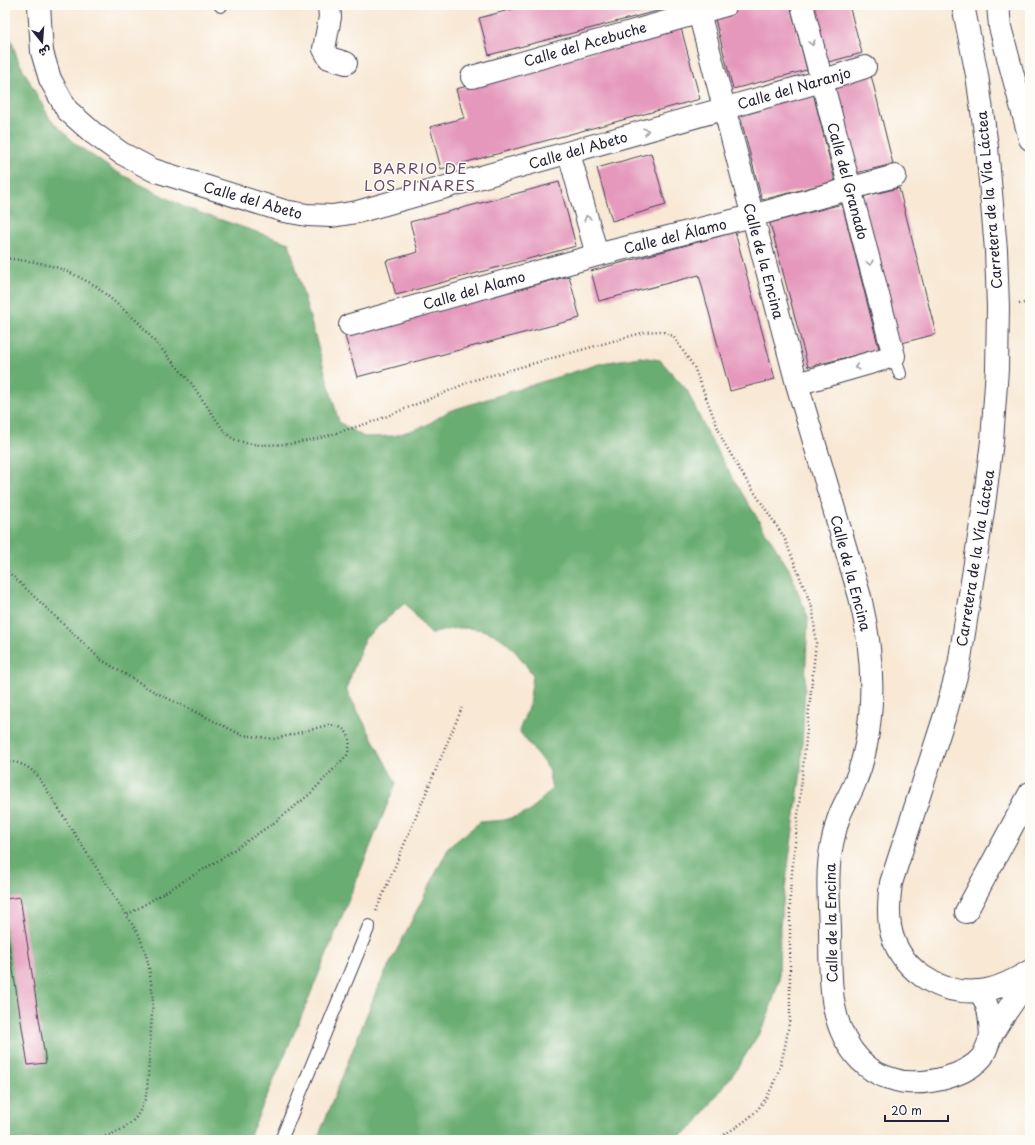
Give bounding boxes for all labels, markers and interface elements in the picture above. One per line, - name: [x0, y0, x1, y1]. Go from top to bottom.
- street label: Calle del Acebuche: [521, 16, 649, 72]
- north arrow: [22, 22, 62, 62]
- one-way arrow: [807, 39, 816, 46]
- text: ش: [37, 42, 53, 62]
- street label: Calle del Naranjo: [735, 62, 853, 114]
- street label: Carretera de la Vía Láctea: [971, 110, 1007, 290]
- street label: Calle del Granado: [822, 120, 874, 242]
- street label: Calle del Abeto: [526, 126, 630, 174]
- one-way arrow: [643, 127, 650, 136]
- district label: BARRIO DE LOS PINARES: [364, 156, 476, 196]
- street label: Calle del Abeto: [201, 176, 305, 224]
- street label: Calle de la Encina: [738, 201, 790, 322]
- street label: Calle del Álamo: [621, 213, 729, 259]
- one-way arrow: [583, 214, 592, 221]
- one-way arrow: [865, 259, 874, 266]
- street label: Calle del Alamo: [420, 265, 528, 315]
- one-way arrow: [854, 362, 861, 371]
- street label: Carretera de la Vía Láctea: [951, 468, 999, 648]
- street label: Calle de la Encina: [825, 513, 877, 634]
- street label: Calle de la Encina: [819, 863, 843, 983]
- scale bar: [885, 1097, 948, 1123]
- text: 20 m: [891, 1101, 922, 1119]

